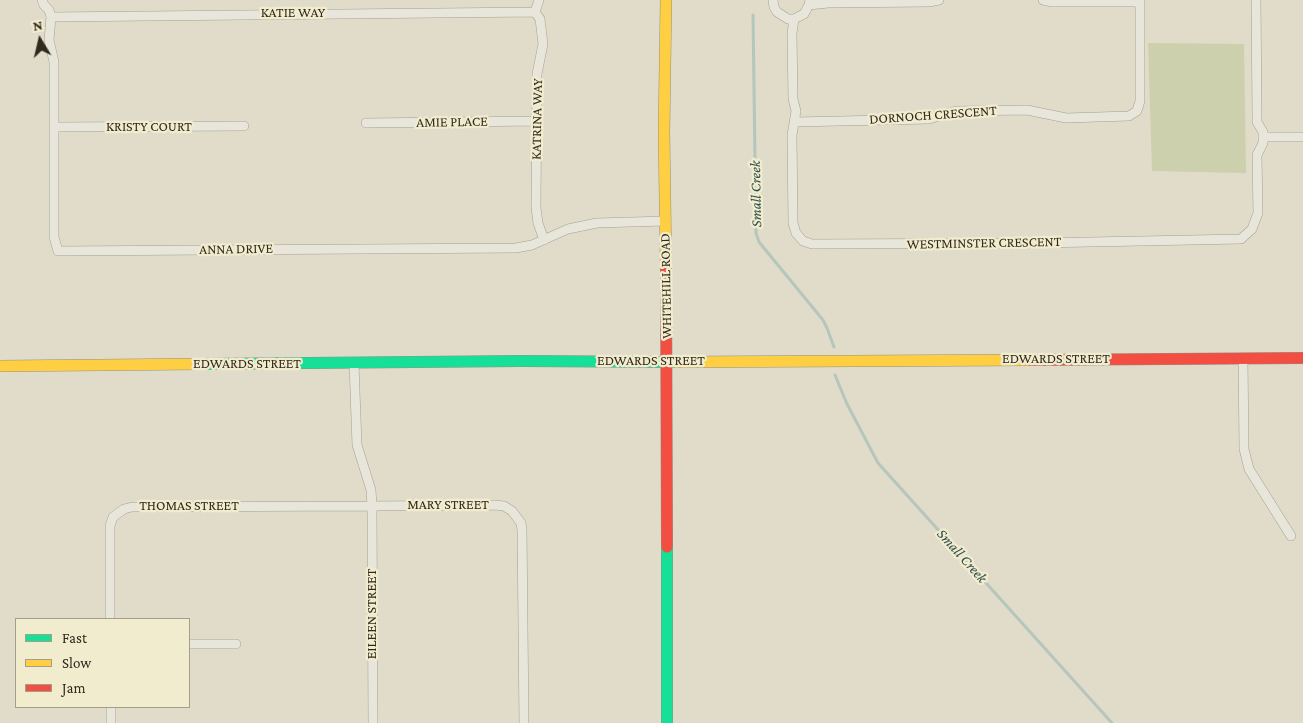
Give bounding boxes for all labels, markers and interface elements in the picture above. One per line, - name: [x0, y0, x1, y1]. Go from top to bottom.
- street label: KATIE WAY: [261, 5, 325, 21]
- north arrow: [15, 15, 65, 65]
- text: N: [32, 17, 44, 34]
- street label: KATRINA WAY: [528, 78, 546, 160]
- street label: DORNOCH CRESCENT: [869, 102, 997, 128]
- street label: AMIE PLACE: [416, 113, 488, 131]
- street label: KRISTY COURT: [106, 119, 192, 135]
- water label: Small Creek: [746, 160, 766, 228]
- street label: WHITEHILL ROAD: [657, 233, 675, 339]
- street label: WESTMINSTER CRESCENT: [907, 233, 1061, 253]
- street label: ANNA DRIVE: [199, 240, 273, 258]
- street label: EDWARDS STREET: [1002, 351, 1110, 367]
- street label: EDWARDS STREET: [597, 353, 705, 369]
- street label: EDWARDS STREET: [193, 356, 301, 372]
- street label: MARY STREET: [407, 497, 489, 513]
- street label: THOMAS STREET: [139, 498, 239, 514]
- water label: Small Creek: [933, 525, 991, 587]
- street label: EILEEN STREET: [364, 569, 380, 659]
- legend: [15, 618, 190, 708]
- text: Fast: [62, 630, 87, 646]
- text: Slow: [62, 655, 91, 671]
- text: Jam: [62, 680, 85, 696]

